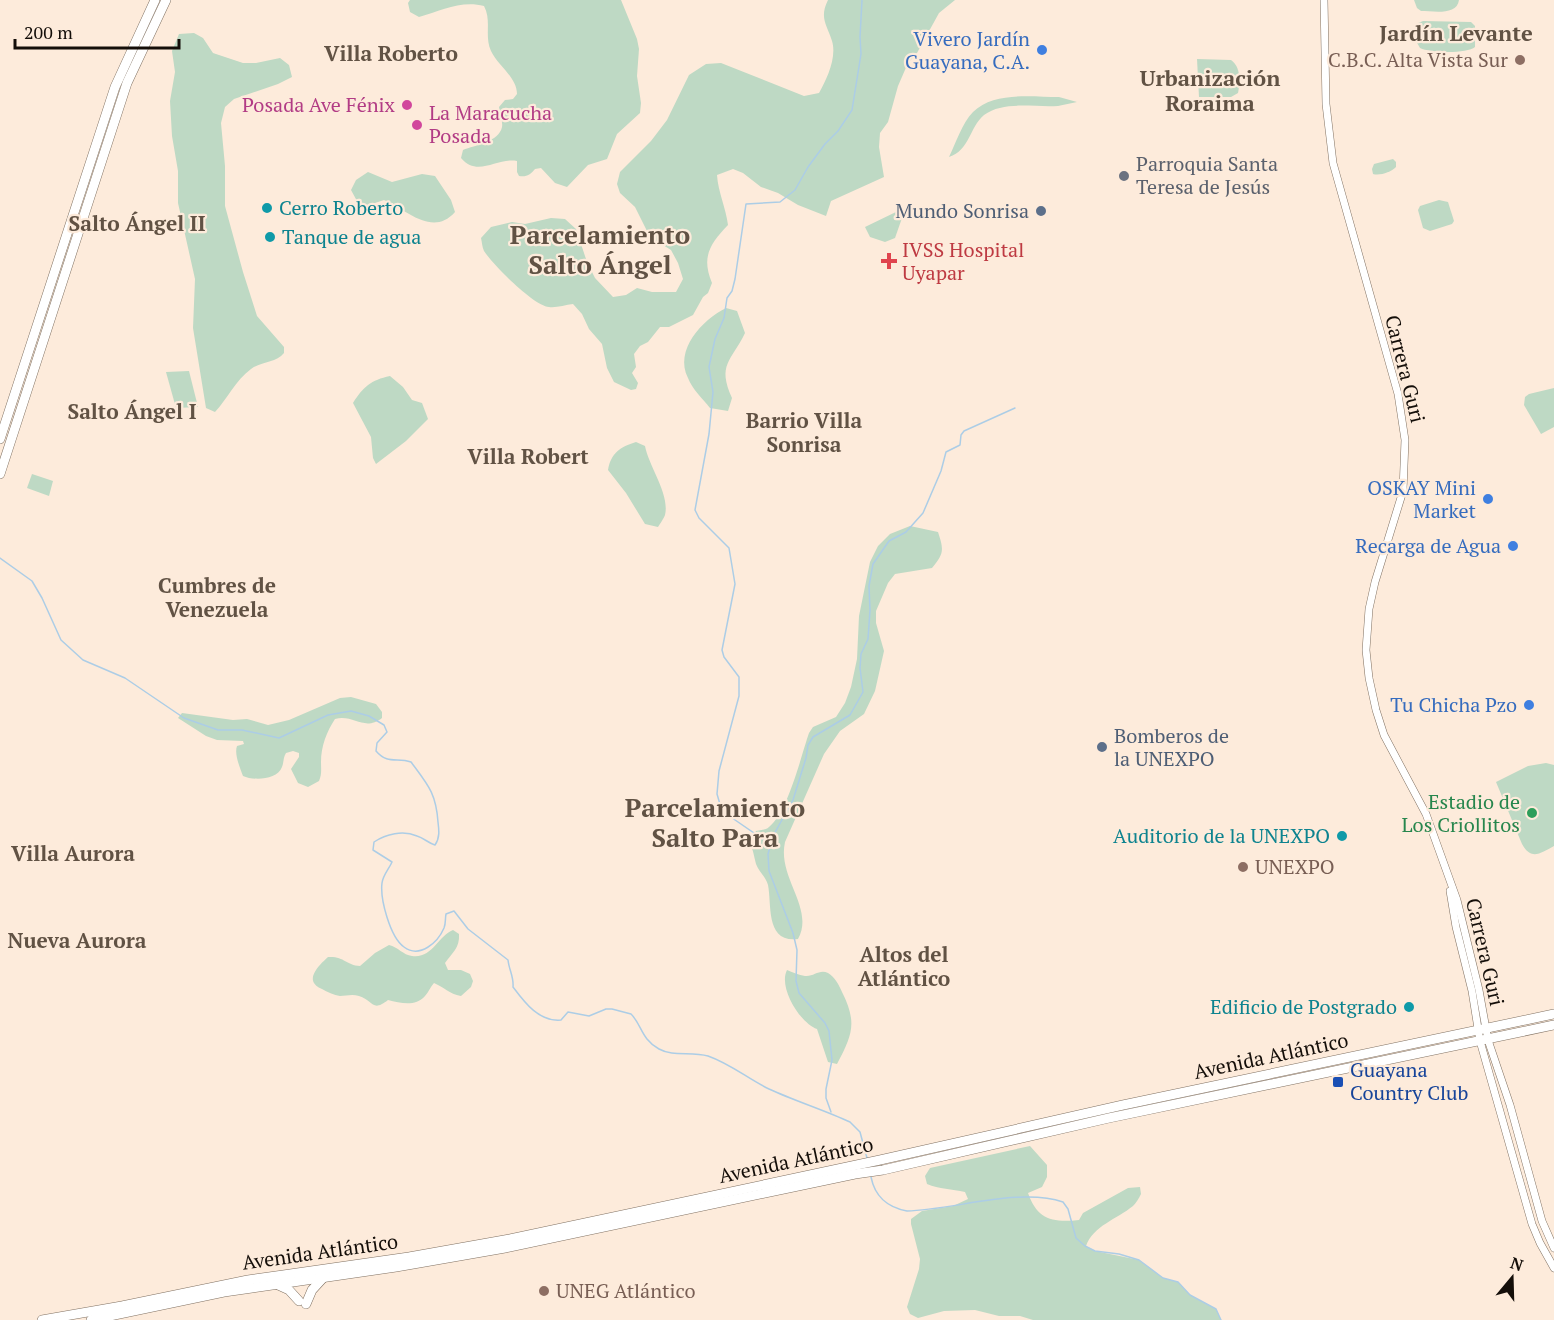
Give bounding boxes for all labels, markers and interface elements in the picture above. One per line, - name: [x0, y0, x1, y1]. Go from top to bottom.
- scale bar: [15, 12, 178, 50]
- district label: Jardín Levante: [1379, 18, 1533, 47]
- text: 200 m: [24, 20, 73, 44]
- place label: Vivero Jardín Guayana, C.A.: [905, 25, 1030, 75]
- district label: Villa Roberto: [324, 39, 458, 67]
- marker: Vivero Jardín Guayana, C.A.: [1035, 43, 1049, 57]
- place label: C.B.C. Alta Vista Sur: [1328, 46, 1508, 73]
- marker: C.B.C. Alta Vista Sur: [1513, 53, 1527, 67]
- district label: Urbanización Roraima: [1140, 63, 1280, 117]
- place label: Posada Ave Fénix: [242, 91, 396, 118]
- marker: Posada Ave Fénix: [400, 98, 414, 112]
- place label: La Maracucha Posada: [429, 99, 552, 149]
- marker: La Maracucha Posada: [410, 118, 424, 132]
- place label: Parroquia Santa Teresa de Jesús: [1136, 150, 1278, 200]
- marker: Parroquia Santa Teresa de Jesús: [1117, 169, 1131, 183]
- place label: Cerro Roberto: [279, 194, 403, 221]
- place label: Mundo Sonrisa: [895, 197, 1029, 224]
- marker: Cerro Roberto: [260, 201, 274, 215]
- marker: Mundo Sonrisa: [1034, 204, 1048, 218]
- district label: Salto Ángel II: [69, 209, 206, 237]
- district label: Parcelamiento Salto Ángel: [510, 217, 690, 281]
- place label: Tanque de agua: [282, 223, 421, 250]
- marker: Tanque de agua: [263, 230, 277, 244]
- place label: IVSS Hospital Uyapar: [902, 236, 1024, 286]
- marker: IVSS Hospital Uyapar: [880, 252, 898, 270]
- street label: Carrera Guri: [1379, 312, 1432, 426]
- district label: Salto Ángel I: [67, 397, 197, 425]
- district label: Barrio Villa Sonrisa: [746, 406, 862, 458]
- district label: Villa Robert: [467, 442, 589, 470]
- place label: OSKAY Mini Market: [1367, 474, 1477, 524]
- marker: OSKAY Mini Market: [1481, 492, 1495, 506]
- place label: Recarga de Agua: [1355, 532, 1501, 559]
- marker: Recarga de Agua: [1506, 539, 1520, 553]
- district label: Cumbres de Venezuela: [158, 571, 276, 623]
- place label: Tu Chicha Pzo: [1390, 691, 1517, 718]
- marker: Tu Chicha Pzo: [1522, 698, 1536, 712]
- place label: Bomberos de la UNEXPO: [1114, 722, 1229, 772]
- marker: Bomberos de la UNEXPO: [1095, 740, 1109, 754]
- place label: Estadio de Los Criollitos: [1402, 788, 1520, 838]
- district label: Parcelamiento Salto Para: [625, 790, 805, 854]
- marker: Estadio de Los Criollitos: [1525, 806, 1539, 820]
- place label: Auditorio de la UNEXPO: [1113, 822, 1330, 849]
- marker: Auditorio de la UNEXPO: [1335, 829, 1349, 843]
- district label: Villa Aurora: [11, 839, 135, 867]
- place label: UNEXPO: [1255, 853, 1335, 880]
- marker: UNEXPO: [1236, 860, 1250, 874]
- street label: Carrera Guri: [1460, 895, 1511, 1009]
- district label: Nueva Aurora: [7, 926, 147, 954]
- district label: Altos del Atlántico: [858, 940, 950, 992]
- place label: Edificio de Postgrado: [1210, 993, 1397, 1020]
- marker: Edificio de Postgrado: [1402, 1000, 1416, 1014]
- street label: Avenida Atlántico: [1191, 1026, 1351, 1085]
- place label: Guayana Country Club: [1350, 1056, 1469, 1106]
- marker: Guayana Country Club: [1331, 1075, 1345, 1089]
- street label: Avenida Atlántico: [716, 1130, 876, 1189]
- street label: Avenida Atlántico: [240, 1227, 400, 1276]
- north arrow: [1482, 1248, 1542, 1308]
- text: N: [1508, 1251, 1526, 1276]
- place label: UNEG Atlántico: [556, 1277, 696, 1304]
- marker: UNEG Atlántico: [537, 1284, 551, 1298]

